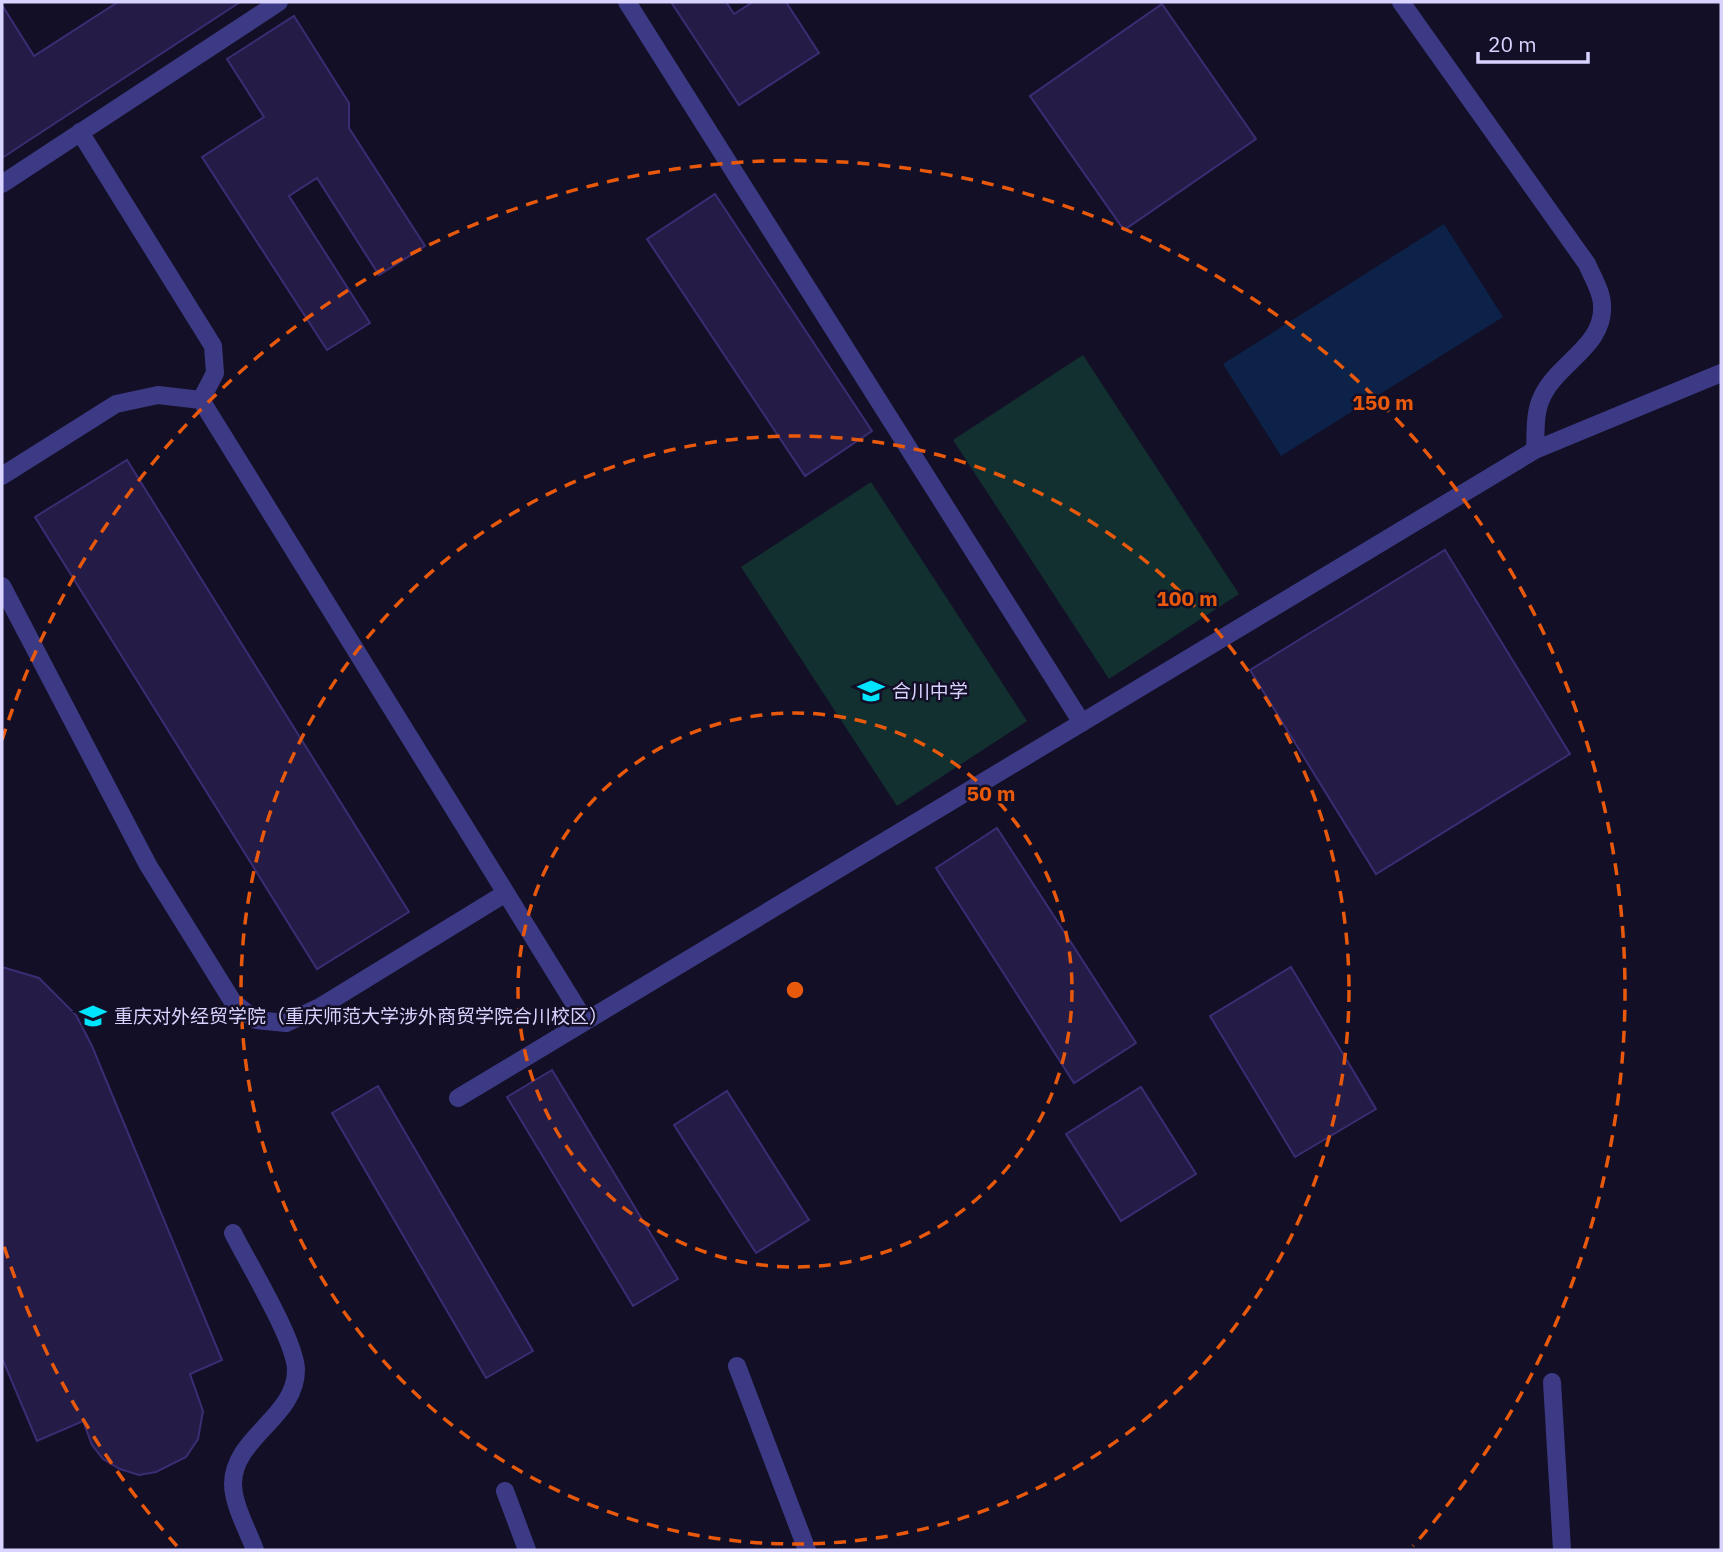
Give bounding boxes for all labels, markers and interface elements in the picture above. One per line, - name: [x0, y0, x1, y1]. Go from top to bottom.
- scale bar: [1478, 21, 1588, 65]
- text: 20 m: [1488, 30, 1537, 58]
- text: 150 m: [1352, 388, 1414, 416]
- text: 100 m: [1156, 584, 1218, 612]
- school or university icon: 合川中学: [856, 676, 886, 706]
- place label: 合川中学: [892, 679, 968, 703]
- text: 50 m: [967, 779, 1015, 807]
- centre of rings: [783, 978, 807, 1002]
- school or university icon: 重庆对外经贸学院（重庆师范大学涉外商贸学院合川校区）: [78, 1001, 108, 1031]
- place label: 重庆对外经贸学院（重庆师范大学涉外商贸学院合川校区）: [114, 1004, 608, 1028]

